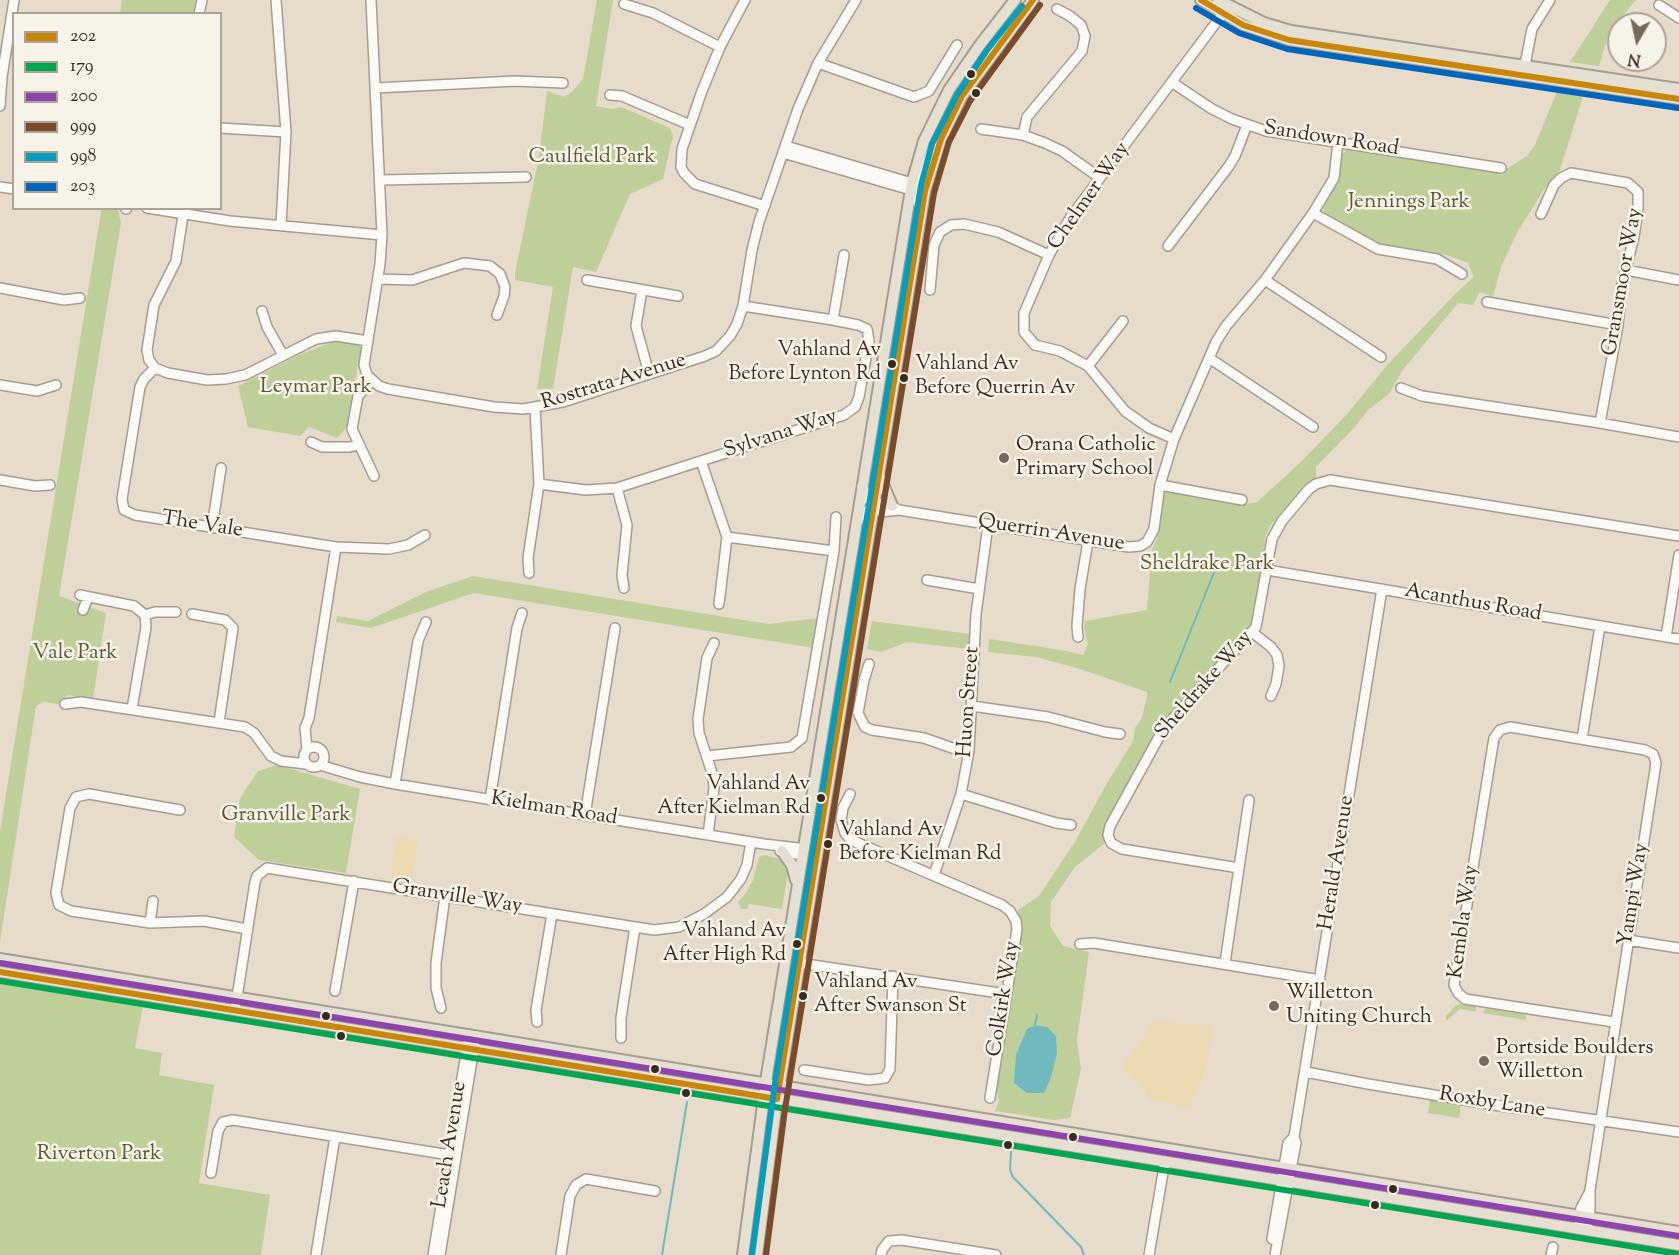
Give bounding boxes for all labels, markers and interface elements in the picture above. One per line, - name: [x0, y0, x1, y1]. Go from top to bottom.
- legend: [12, 12, 222, 210]
- north arrow: [1607, 12, 1667, 72]
- text: 202: [70, 24, 96, 50]
- text: N: [1626, 46, 1643, 71]
- text: 179: [70, 54, 94, 80]
- unlabelled marker: [965, 68, 977, 80]
- text: 200: [70, 84, 97, 110]
- unlabelled marker: [970, 87, 982, 99]
- text: 999: [70, 114, 96, 140]
- street label: Sandown Road: [1262, 117, 1400, 163]
- street label: Chelmer Way: [1044, 138, 1136, 256]
- text: 998: [70, 144, 97, 170]
- park label: Caulfield Park: [528, 145, 656, 171]
- text: 203: [70, 174, 95, 200]
- park label: Jennings Park: [1348, 190, 1470, 216]
- street label: Gransmoor Way: [1599, 206, 1649, 358]
- place label: Vahland Av Before Lynton Rd: [729, 340, 881, 387]
- street label: Rostrata Avenue: [538, 349, 690, 417]
- place label: Vahland Av Before Querrin Av: [915, 354, 1075, 401]
- marker: Vahland Av Before Lynton Rd: [886, 358, 898, 370]
- marker: Vahland Av Before Querrin Av: [898, 372, 910, 384]
- park label: Leymar Park: [260, 375, 372, 401]
- street label: Sylvana Way: [721, 405, 841, 465]
- place label: Orana Catholic Primary School: [1016, 433, 1156, 483]
- marker: Orana Catholic Primary School: [997, 451, 1011, 465]
- street label: The Vale: [160, 507, 244, 545]
- street label: Querrin Avenue: [976, 510, 1126, 558]
- park label: Sheldrake Park: [1140, 552, 1274, 578]
- street label: Acanthus Road: [1403, 580, 1543, 628]
- street label: Sheldrake Way: [1151, 626, 1259, 746]
- park label: Vale Park: [32, 641, 118, 667]
- street label: Huon Street: [954, 646, 986, 758]
- place label: Vahland Av After Kielman Rd: [657, 774, 810, 821]
- street label: Kielman Road: [489, 788, 619, 832]
- marker: Vahland Av After Kielman Rd: [815, 792, 827, 804]
- street label: Herald Avenue: [1315, 794, 1361, 932]
- park label: Granville Park: [221, 803, 351, 829]
- place label: Vahland Av Before Kielman Rd: [839, 820, 1001, 867]
- marker: Vahland Av Before Kielman Rd: [822, 838, 834, 850]
- street label: Yampi Way: [1614, 841, 1656, 949]
- street label: Kembla Way: [1445, 864, 1485, 980]
- street label: Granville Way: [390, 875, 524, 921]
- place label: Vahland Av After High Rd: [663, 921, 786, 968]
- marker: Vahland Av After High Rd: [791, 938, 803, 950]
- street label: Colkirk Way: [983, 939, 1027, 1059]
- place label: Vahland Av After Swanson St: [814, 972, 967, 1019]
- place label: Willetton Uniting Church: [1286, 981, 1432, 1031]
- marker: Vahland Av After Swanson St: [797, 990, 809, 1002]
- marker: Willetton Uniting Church: [1267, 999, 1281, 1013]
- unlabelled marker: [320, 1010, 332, 1022]
- unlabelled marker: [335, 1030, 347, 1042]
- place label: Portside Boulders Willetton: [1496, 1036, 1654, 1086]
- marker: Portside Boulders Willetton: [1477, 1054, 1491, 1068]
- unlabelled marker: [649, 1063, 661, 1075]
- street label: Leach Avenue: [429, 1080, 473, 1210]
- street label: Roxby Lane: [1437, 1083, 1547, 1125]
- unlabelled marker: [680, 1087, 692, 1099]
- unlabelled marker: [1067, 1131, 1079, 1143]
- unlabelled marker: [1002, 1139, 1014, 1151]
- park label: Riverton Park: [37, 1142, 161, 1168]
- unlabelled marker: [1387, 1183, 1399, 1195]
- unlabelled marker: [1369, 1199, 1381, 1211]

